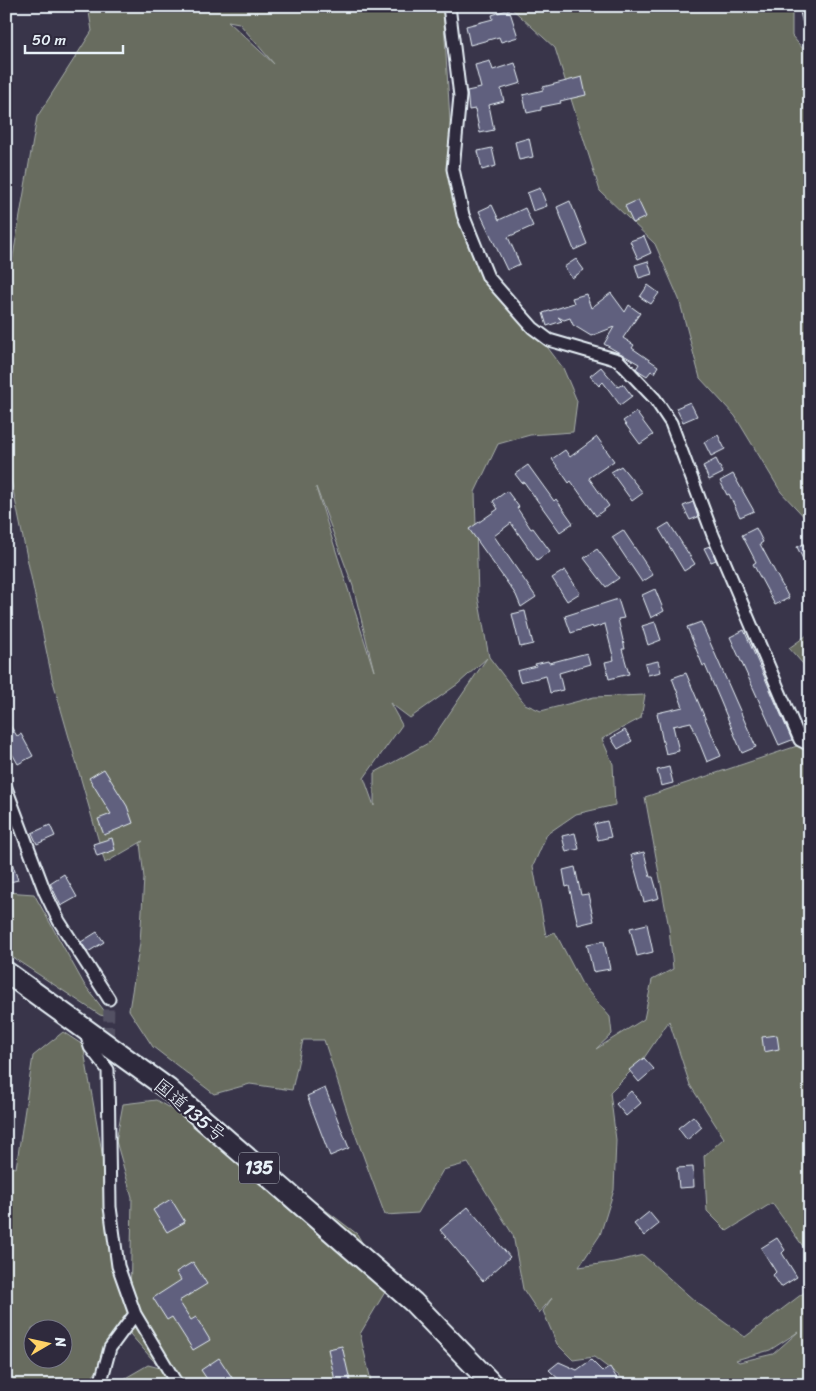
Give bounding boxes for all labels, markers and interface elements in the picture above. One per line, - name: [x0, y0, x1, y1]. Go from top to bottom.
- scale bar: [25, 22, 122, 54]
- text: 50 m: [32, 27, 67, 53]
- street label: 国道135号: [146, 1069, 234, 1151]
- road number: 135: [239, 1152, 279, 1184]
- north arrow: [22, 1318, 72, 1368]
- text: N: [47, 1334, 73, 1349]

